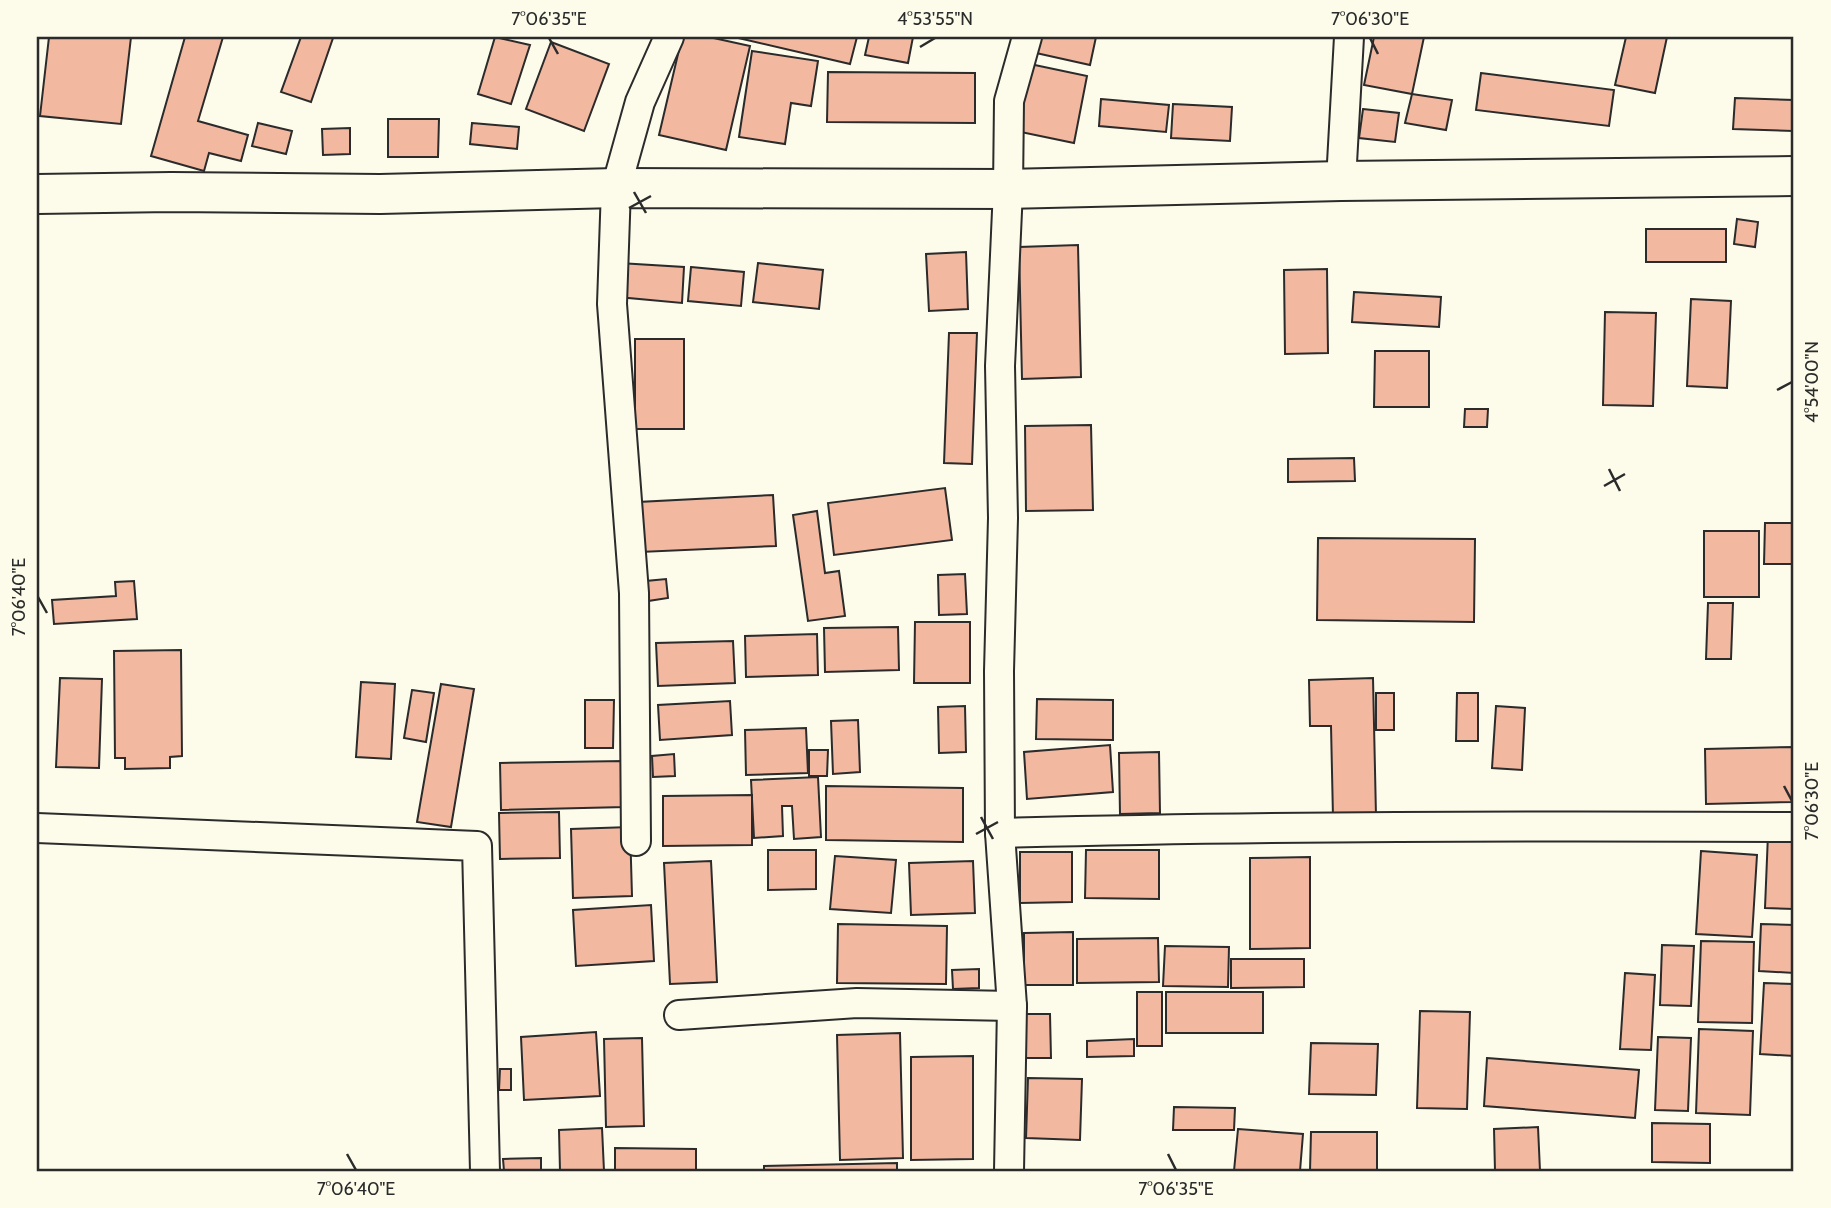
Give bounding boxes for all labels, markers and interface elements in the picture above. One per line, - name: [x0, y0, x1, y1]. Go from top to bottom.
- text: 7°06'35"E: [511, 8, 587, 30]
- text: 4°53'55"N: [897, 8, 973, 30]
- text: 7°06'30"E: [1331, 8, 1409, 30]
- text: 4°54'00"N: [1801, 341, 1823, 423]
- text: 7°06'40"E: [8, 558, 30, 636]
- text: 7°06'30"E: [1801, 762, 1823, 840]
- text: 7°06'40"E: [317, 1178, 395, 1200]
- text: 7°06'35"E: [1138, 1178, 1214, 1200]

